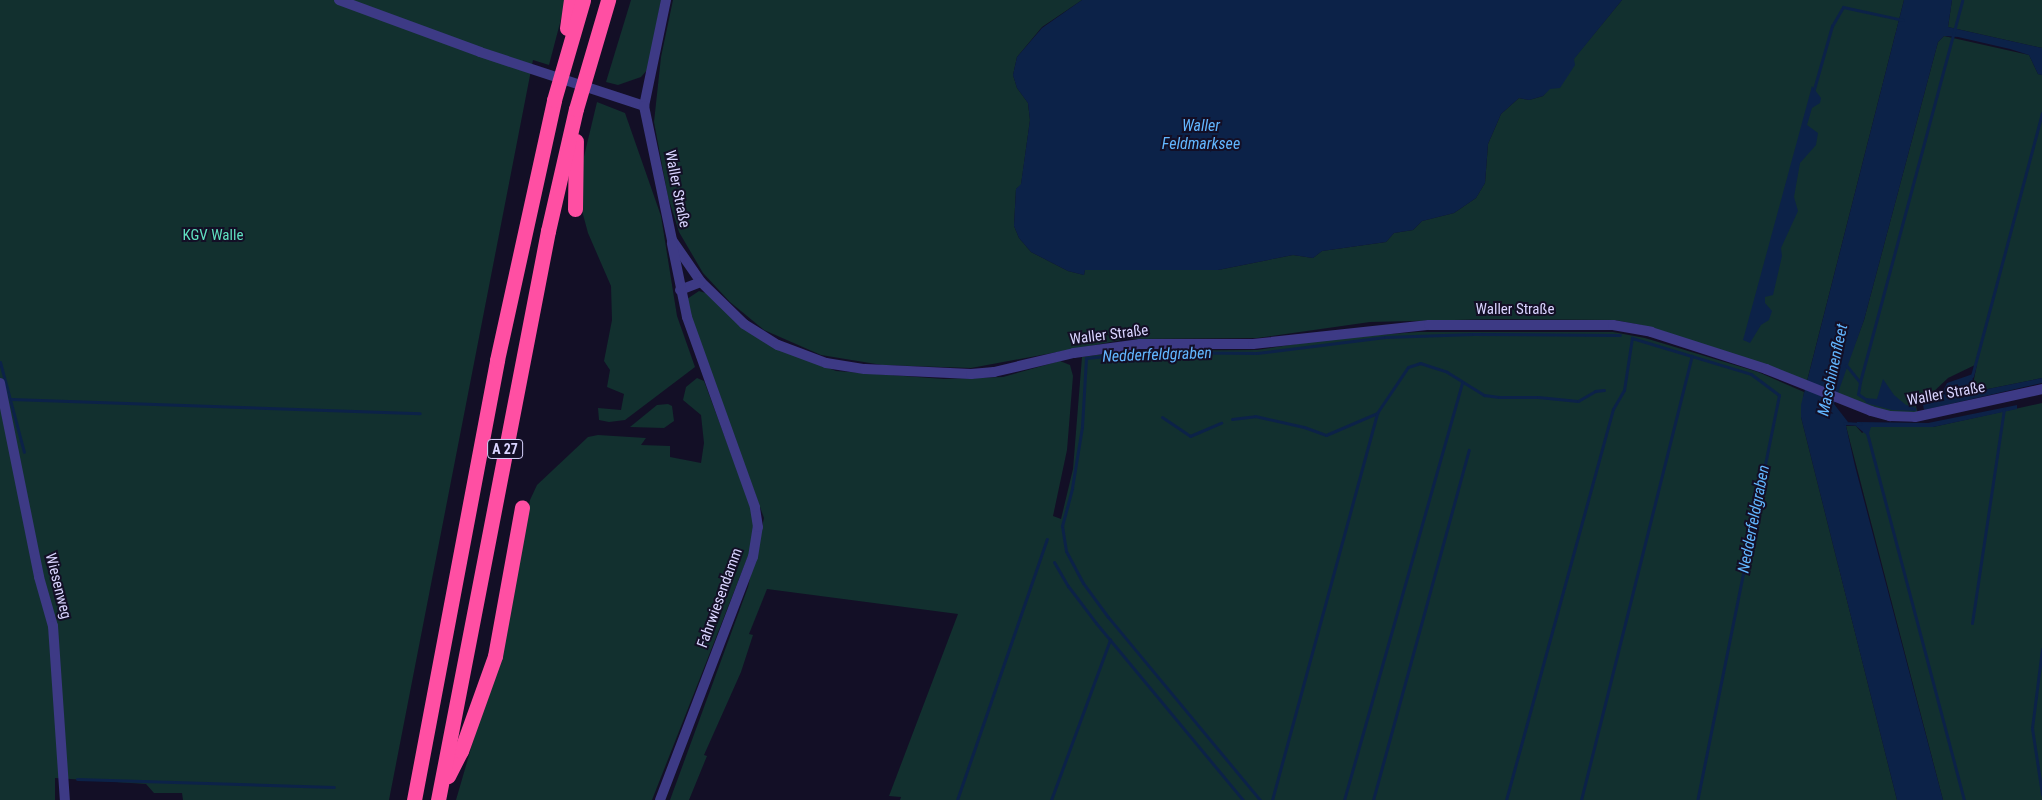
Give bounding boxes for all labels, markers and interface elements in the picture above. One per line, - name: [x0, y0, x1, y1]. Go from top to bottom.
- water label: Waller Feldmarksee: [1162, 116, 1240, 154]
- street label: Waller Straße: [661, 149, 693, 229]
- park label: KGV Walle: [183, 227, 243, 245]
- street label: Waller Straße: [1476, 301, 1554, 319]
- street label: Waller Straße: [1069, 321, 1149, 349]
- water label: Maschinenfleet: [1814, 322, 1852, 418]
- water label: Nedderfeldgraben: [1102, 343, 1212, 367]
- street label: Waller Straße: [1906, 378, 1986, 410]
- road number: A 27: [486, 438, 524, 460]
- water label: Nedderfeldgraben: [1734, 463, 1774, 575]
- street label: Fahrwiesendamm: [694, 546, 746, 650]
- street label: Wiesenweg: [41, 551, 75, 621]

